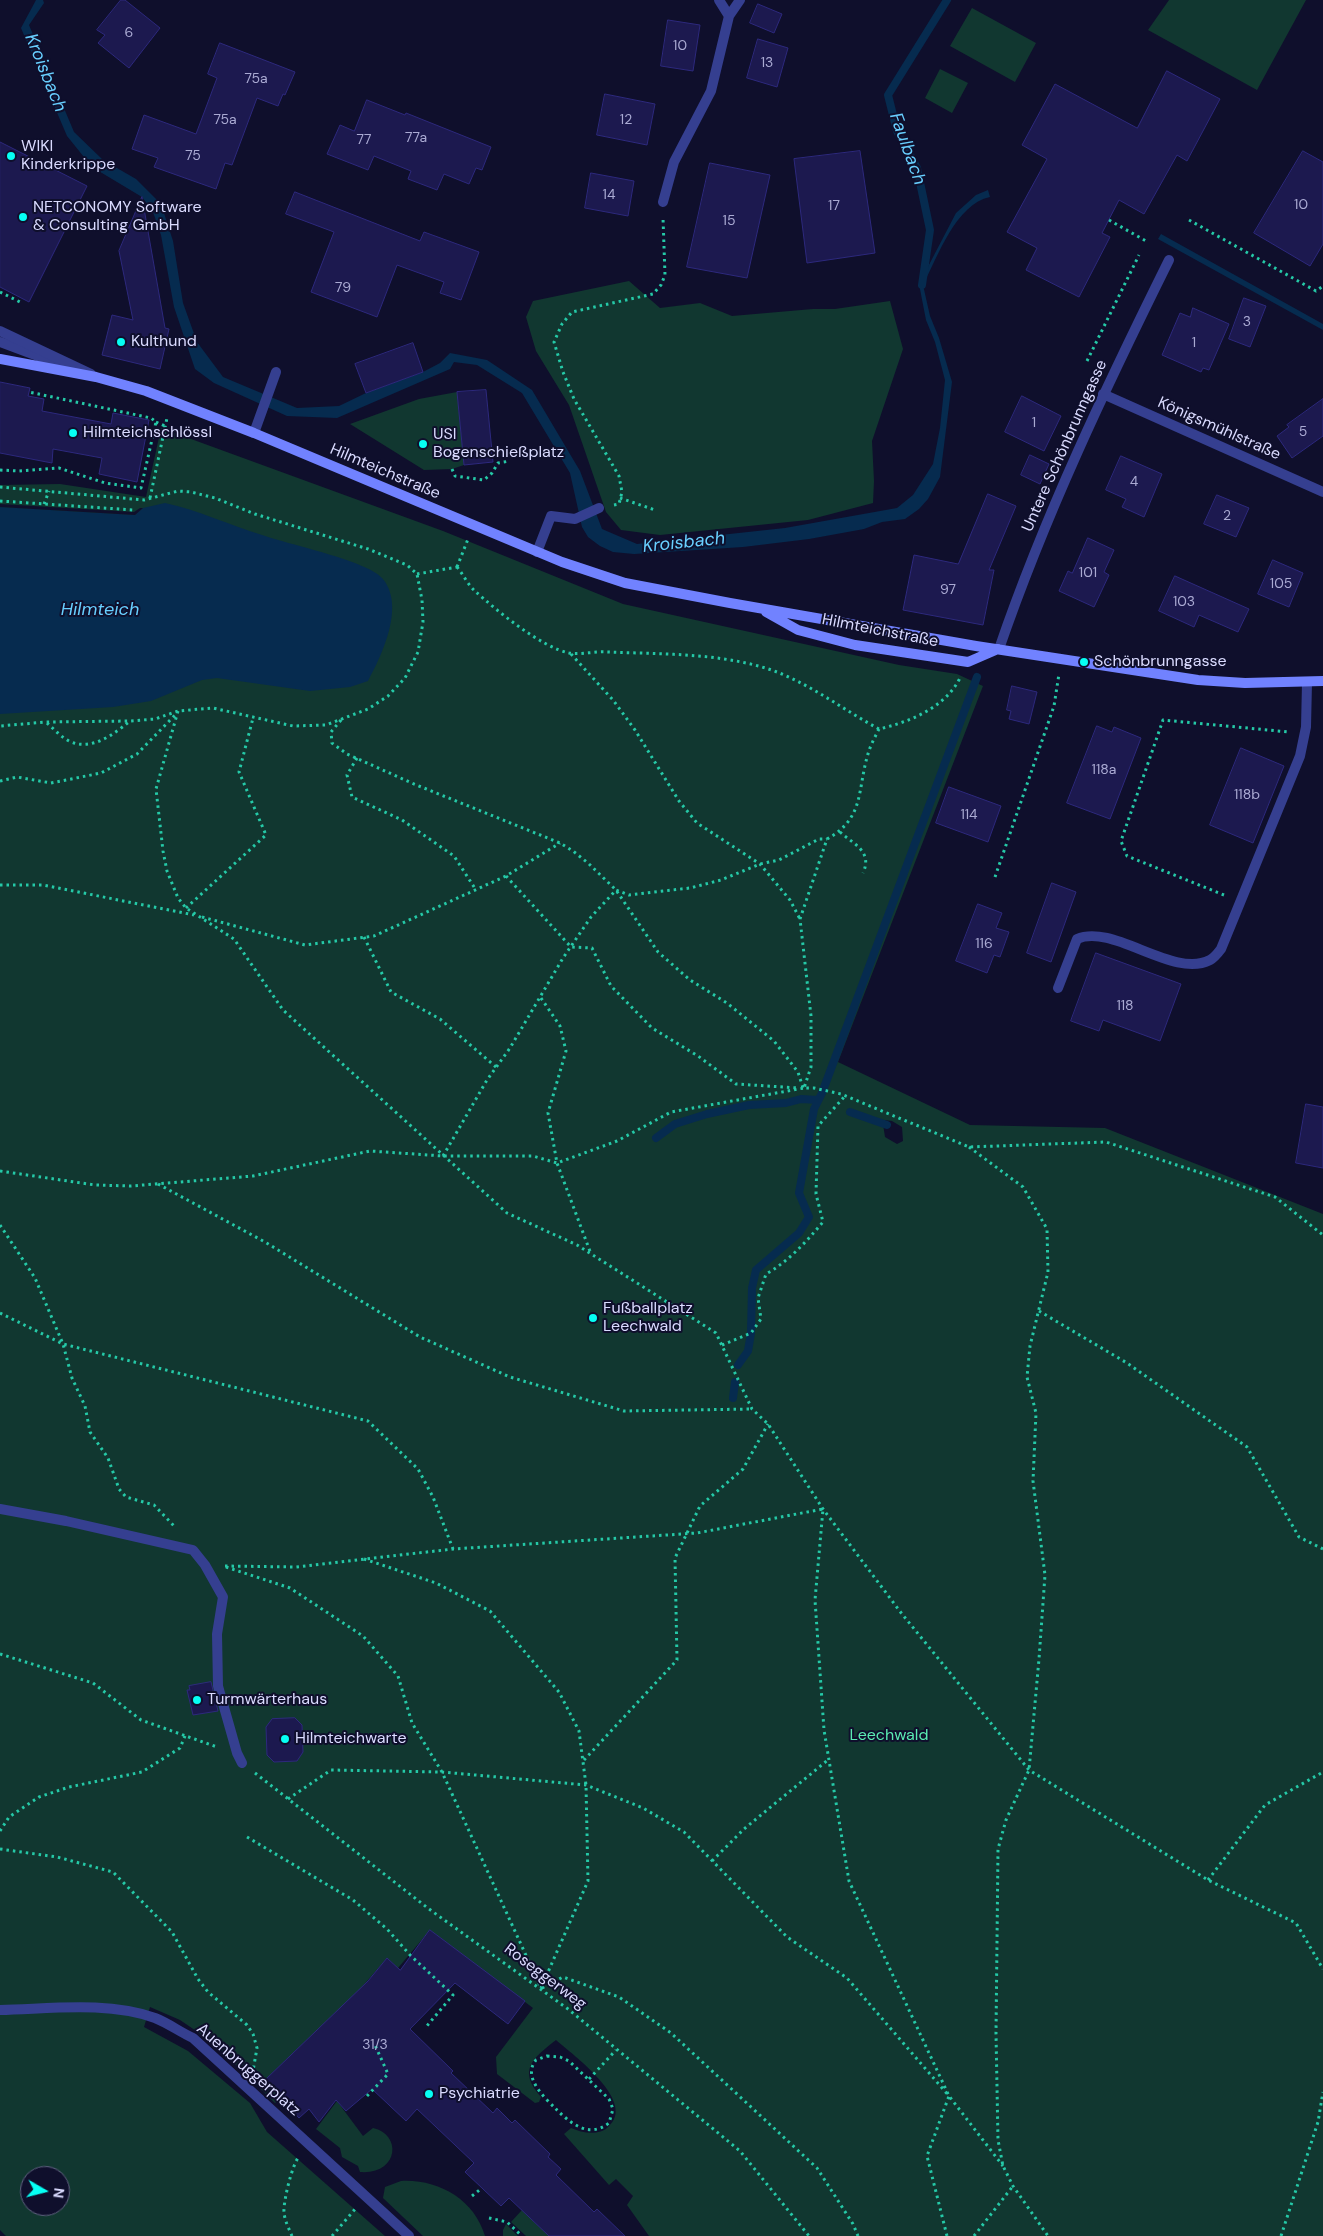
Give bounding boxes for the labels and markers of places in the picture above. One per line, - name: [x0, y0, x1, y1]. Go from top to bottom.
- place label: WIKI Kinderkrippe: [21, 137, 115, 175]
- marker: WIKI Kinderkrippe: [5, 150, 17, 162]
- place label: NETCONOMY Software & Consulting GmbH: [33, 198, 202, 236]
- marker: NETCONOMY Software & Consulting GmbH: [17, 211, 29, 223]
- place label: Kulthund: [131, 332, 197, 352]
- marker: Kulthund: [115, 336, 127, 348]
- place label: Hilmteichschlössl: [83, 423, 212, 443]
- place label: USI Bogenschießplatz: [433, 425, 564, 463]
- marker: Hilmteichschlössl: [67, 427, 79, 439]
- marker: USI Bogenschießplatz: [417, 438, 429, 450]
- place label: Schönbrunngasse: [1094, 652, 1227, 672]
- marker: Schönbrunngasse: [1078, 656, 1090, 668]
- place label: Fußballplatz Leechwald: [603, 1299, 693, 1337]
- marker: Fußballplatz Leechwald: [587, 1312, 599, 1324]
- place label: Turmwärterhaus: [207, 1690, 327, 1710]
- marker: Turmwärterhaus: [191, 1694, 203, 1706]
- place label: Hilmteichwarte: [295, 1729, 407, 1749]
- marker: Hilmteichwarte: [279, 1733, 291, 1745]
- place label: Psychiatrie: [439, 2084, 520, 2104]
- marker: Psychiatrie: [423, 2088, 435, 2100]

